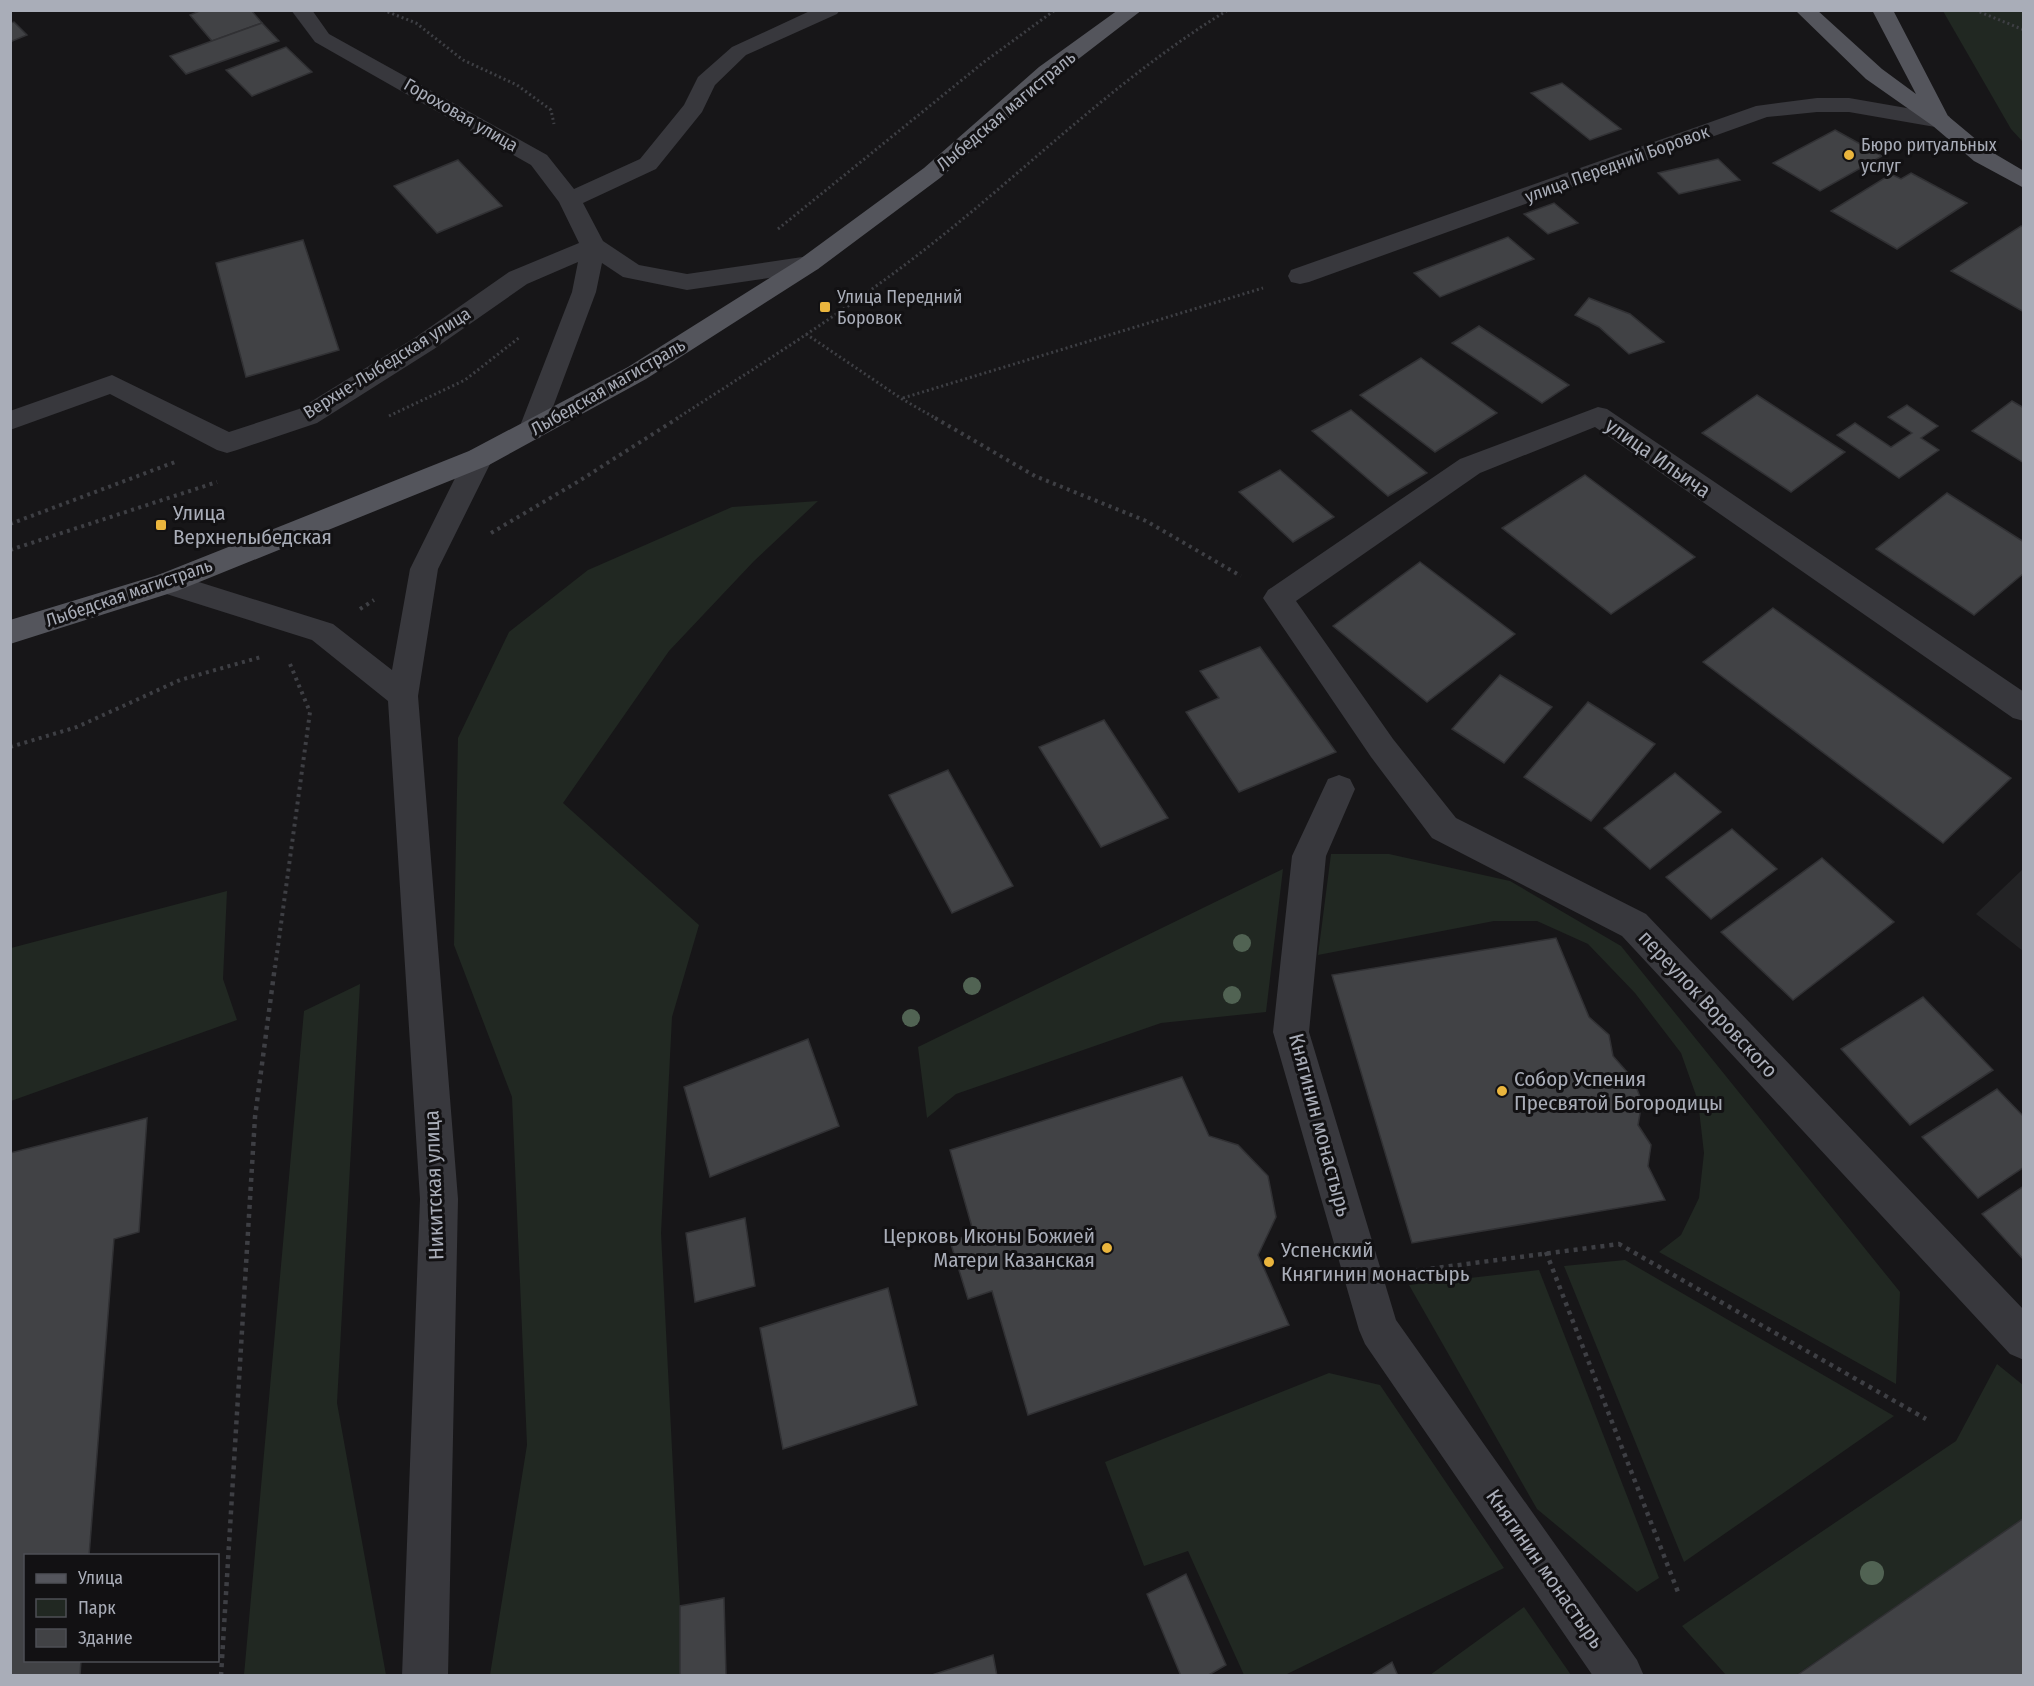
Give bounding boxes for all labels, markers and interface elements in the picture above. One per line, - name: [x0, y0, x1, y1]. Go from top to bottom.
- street label: Лыбедская магистраль: [932, 46, 1080, 176]
- street label: Гороховая улица: [400, 73, 522, 157]
- street label: улица Передний Боровок: [1522, 120, 1713, 208]
- place label: Бюро ритуальных услуг: [1861, 134, 1997, 177]
- marker: Бюро ритуальных услуг: [1842, 148, 1856, 162]
- place label: Улица Передний Боровок: [836, 286, 962, 329]
- marker: Улица Передний Боровок: [818, 300, 832, 314]
- street label: Верхне-Лыбедская улица: [299, 302, 475, 424]
- street label: Лыбедская магистраль: [527, 334, 689, 440]
- street label: улица Ильича: [1600, 412, 1716, 504]
- place label: Улица Верхнелыбедская: [172, 500, 332, 550]
- marker: Улица Верхнелыбедская: [154, 518, 168, 532]
- street label: Лыбедская магистраль: [43, 554, 215, 632]
- street label: переулок Воровского: [1633, 925, 1783, 1083]
- street label: Княгинин монастырь: [1283, 1031, 1357, 1220]
- place label: Собор Успения Пресвятой Богородицы: [1514, 1066, 1723, 1116]
- marker: Собор Успения Пресвятой Богородицы: [1495, 1084, 1509, 1098]
- street label: Никитская улица: [418, 1110, 450, 1260]
- place label: Церковь Иконы Божией Матери Казанская: [883, 1223, 1095, 1273]
- place label: Успенский Княгинин монастырь: [1280, 1237, 1470, 1287]
- marker: Церковь Иконы Божией Матери Казанская: [1100, 1241, 1114, 1255]
- marker: Успенский Княгинин монастырь: [1262, 1255, 1276, 1269]
- street label: Княгинин монастырь: [1480, 1484, 1610, 1654]
- legend: [24, 1554, 219, 1662]
- text: Улица: [77, 1567, 123, 1589]
- text: Парк: [78, 1597, 116, 1619]
- text: Здание: [78, 1627, 133, 1649]

